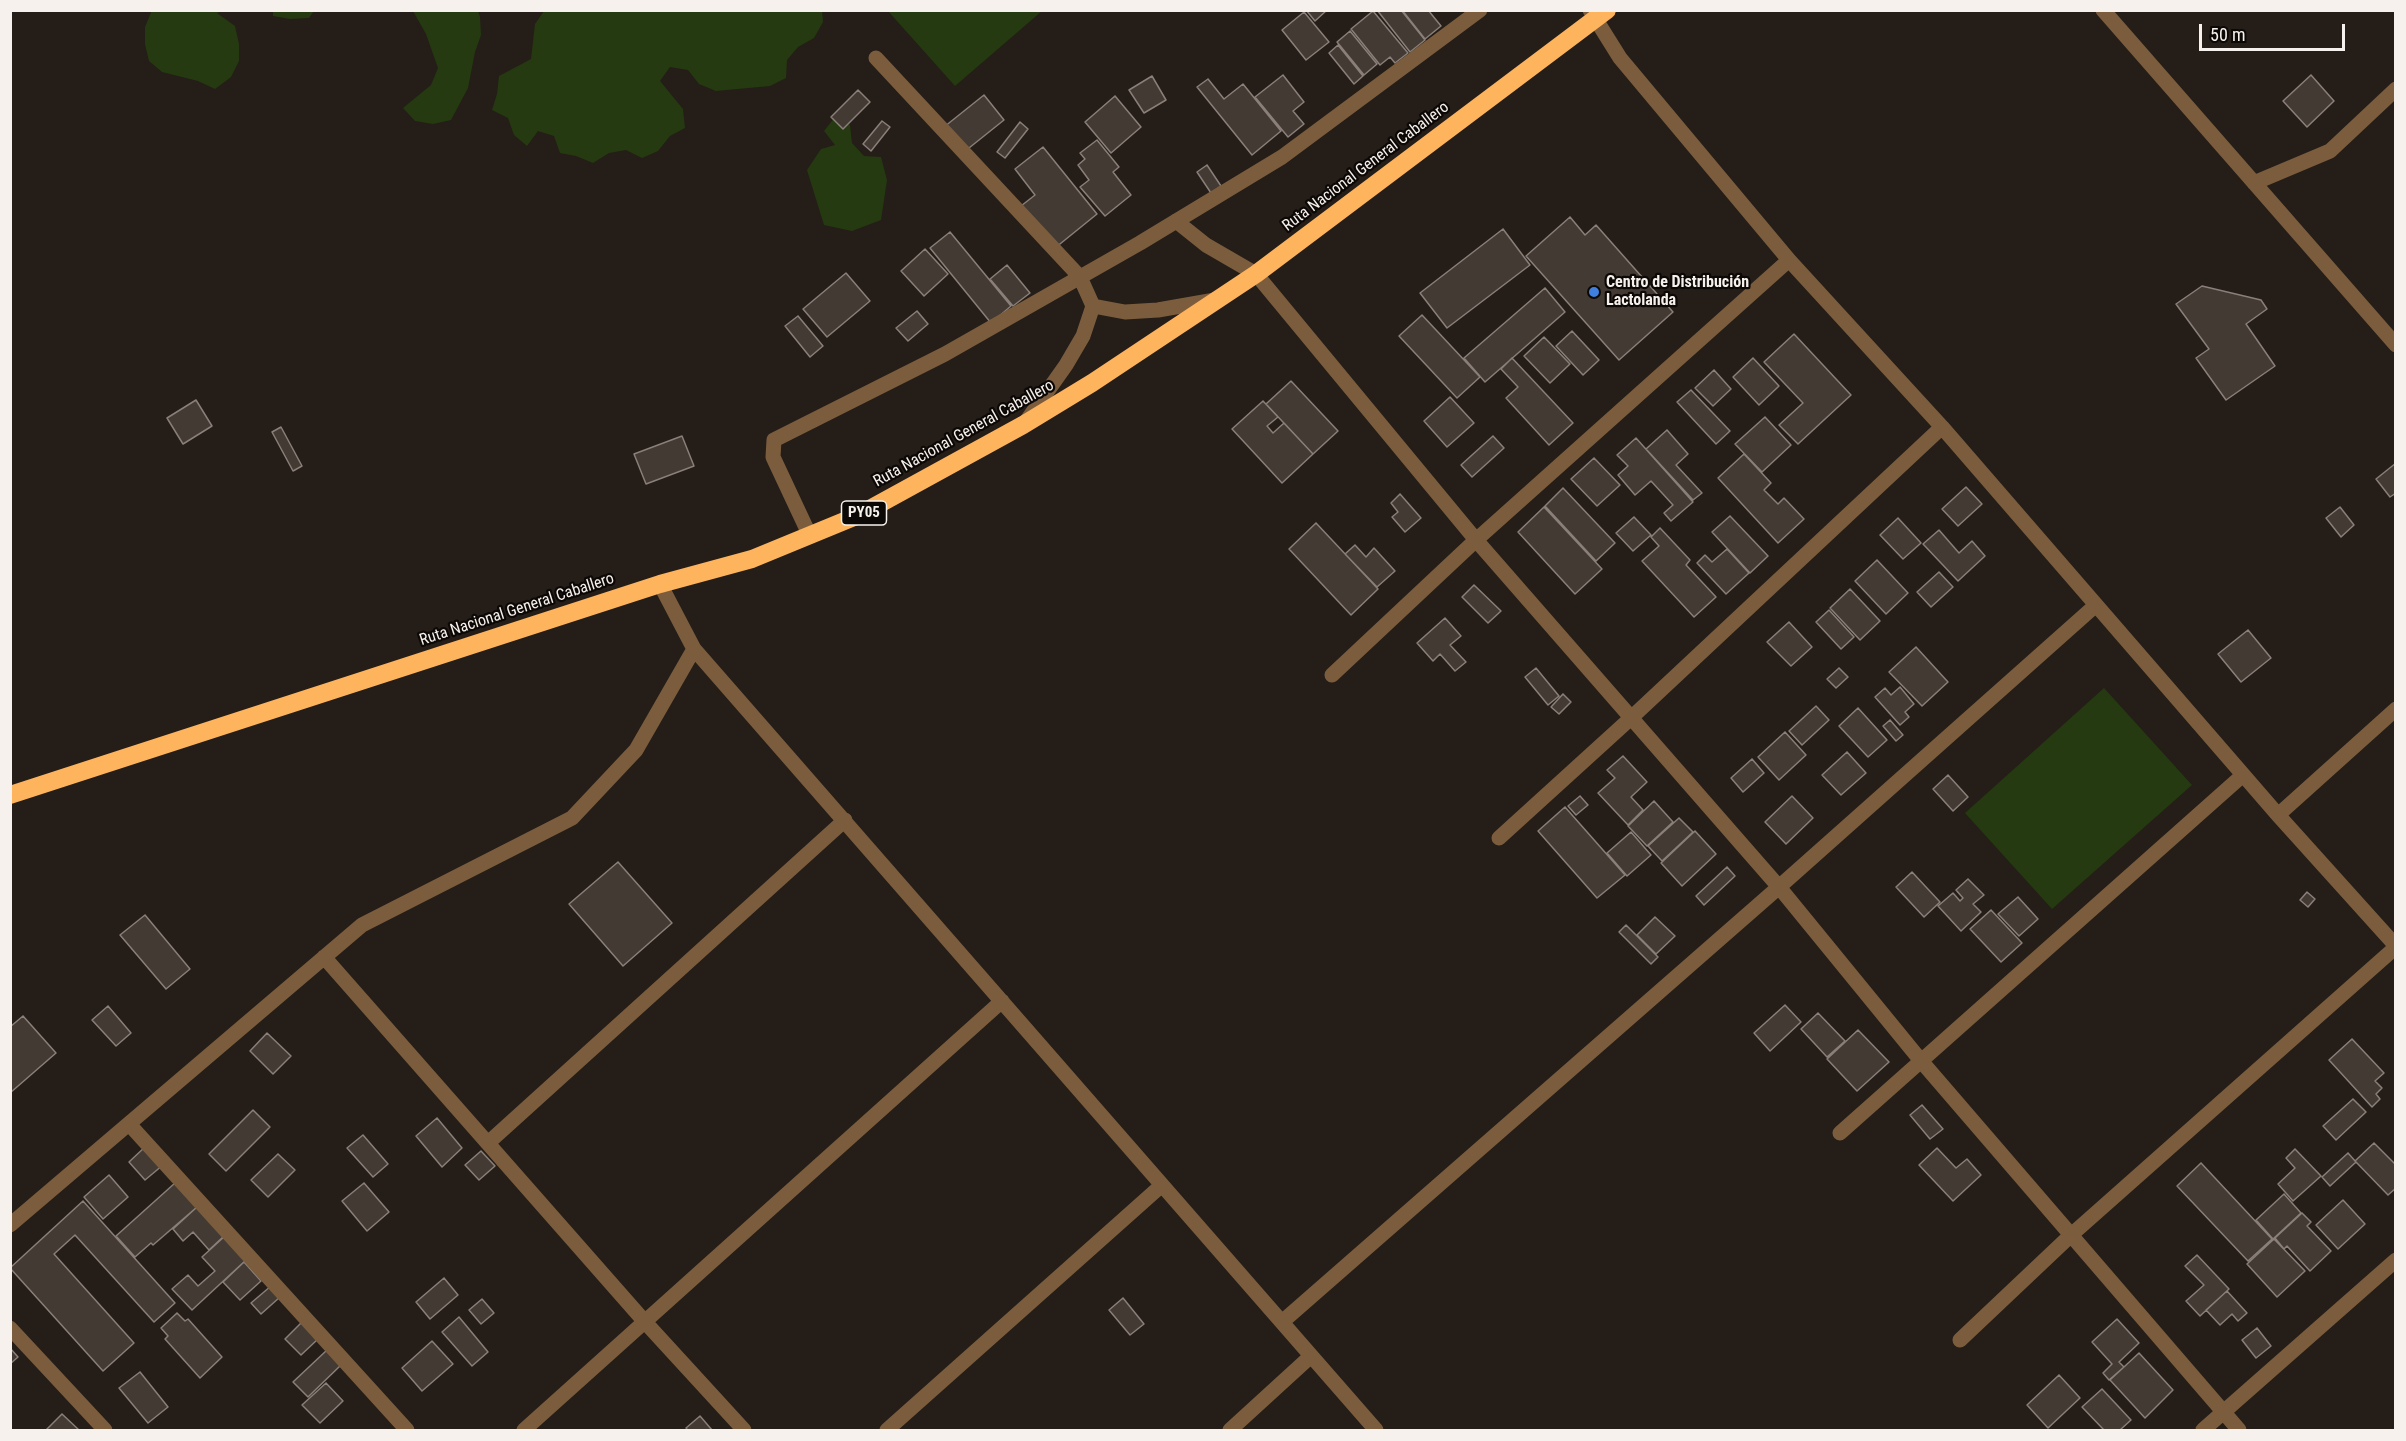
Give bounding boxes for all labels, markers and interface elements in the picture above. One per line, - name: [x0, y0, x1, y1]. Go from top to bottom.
- scale bar: [2202, 12, 2348, 50]
- text: 50 m: [2210, 24, 2245, 45]
- street label: Ruta Nacional General Caballero: [1279, 98, 1453, 236]
- place label: Centro de Distribución Lactolanda: [1606, 273, 1749, 311]
- marker: Centro de Distribución Lactolanda: [1587, 285, 1601, 299]
- street label: Ruta Nacional General Caballero: [870, 376, 1058, 492]
- road number: PY05: [842, 501, 886, 525]
- street label: Ruta Nacional General Caballero: [417, 569, 617, 651]

